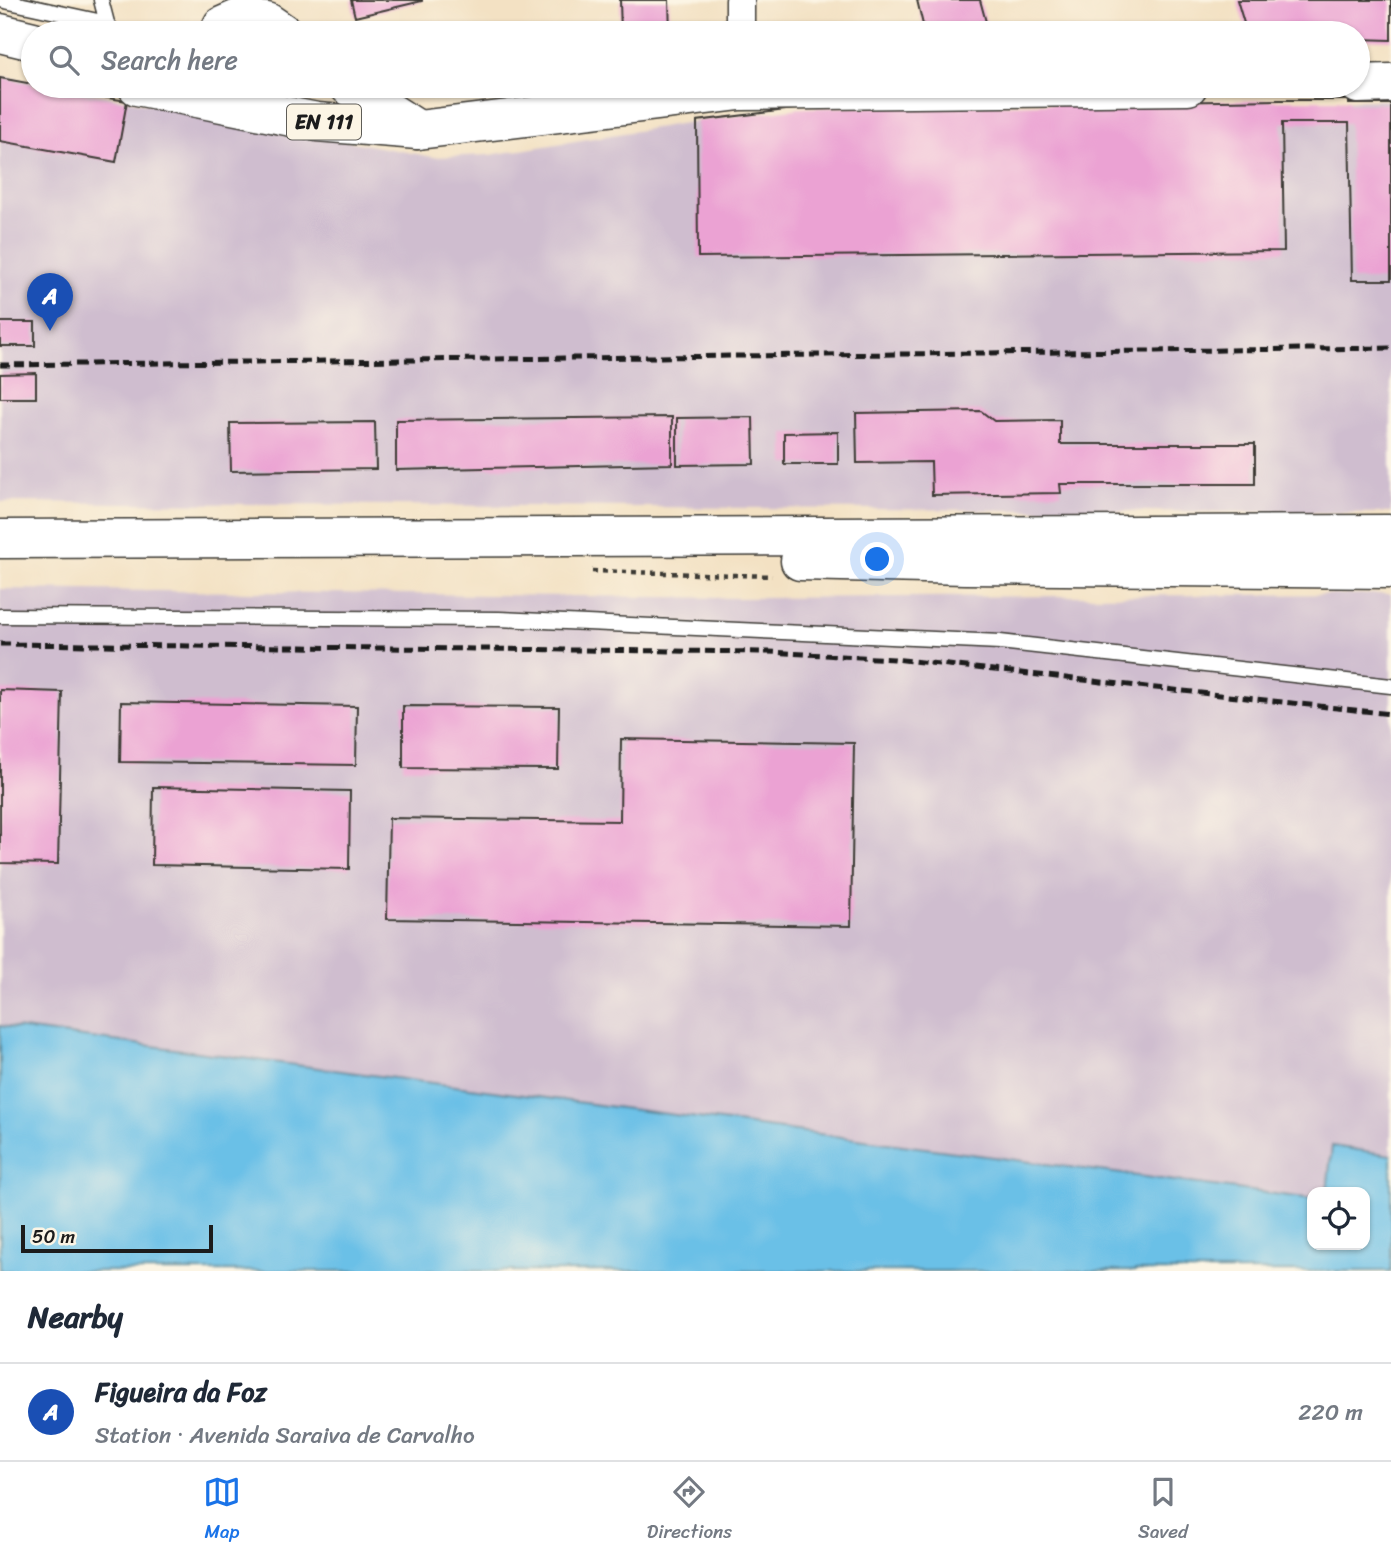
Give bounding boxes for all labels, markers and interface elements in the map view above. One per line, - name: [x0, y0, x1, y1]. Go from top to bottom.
- search box: [21, 21, 1370, 98]
- text: Search here: [101, 37, 238, 83]
- icon: search: [45, 41, 83, 79]
- road number: EN 111: [287, 104, 361, 140]
- pin: A: [27, 273, 73, 331]
- your location: [860, 542, 894, 576]
- map controls: [1307, 1187, 1370, 1250]
- button: locate: [1307, 1187, 1370, 1250]
- text: 50 m: [32, 1220, 75, 1253]
- scale bar: [21, 1222, 214, 1254]
- text: Nearby: [28, 1290, 123, 1344]
- text: Figueira da Foz: [95, 1369, 267, 1415]
- text: A: [43, 1392, 59, 1433]
- text: 220 m: [1298, 1392, 1363, 1433]
- text: Station · Avenida Saraiva de Carvalho: [95, 1415, 475, 1456]
- tab: Map: [203, 1473, 241, 1548]
- tab: Directions: [647, 1473, 732, 1548]
- tab: Saved: [1138, 1473, 1188, 1548]

